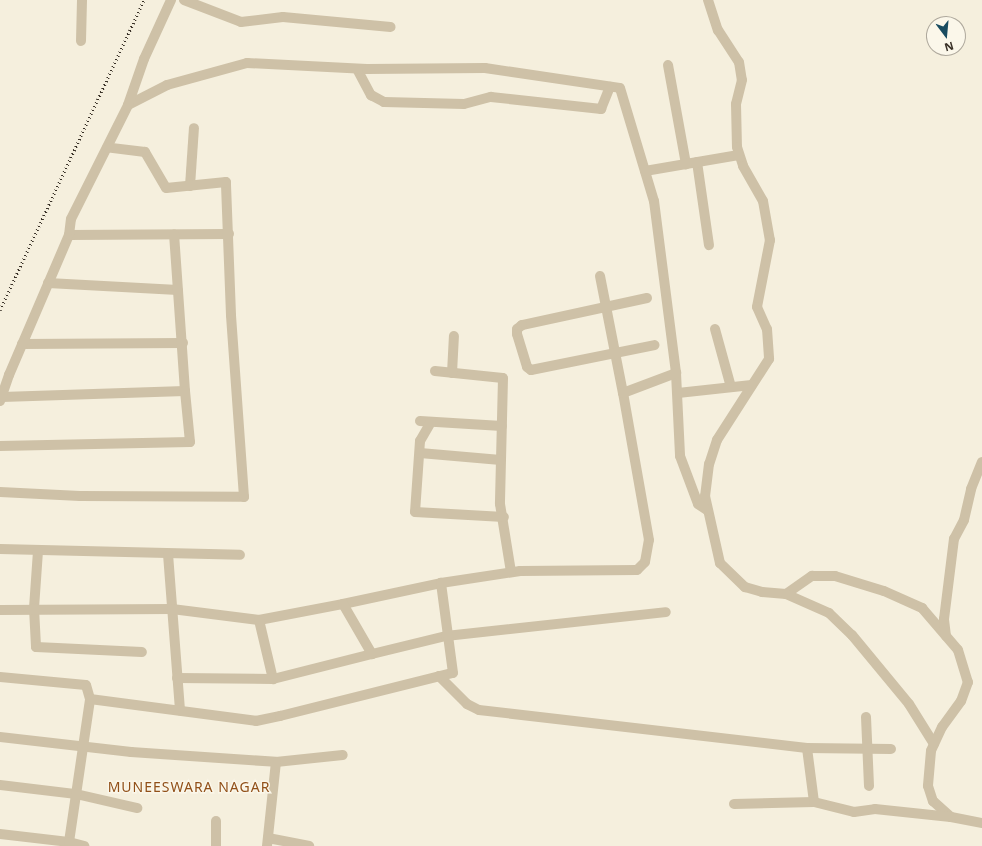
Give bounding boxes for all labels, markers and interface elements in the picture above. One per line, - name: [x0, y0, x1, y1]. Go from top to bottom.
- north arrow: [926, 16, 966, 56]
- text: N: [943, 39, 956, 55]
- district label: MUNEESWARA NAGAR: [108, 779, 270, 795]

